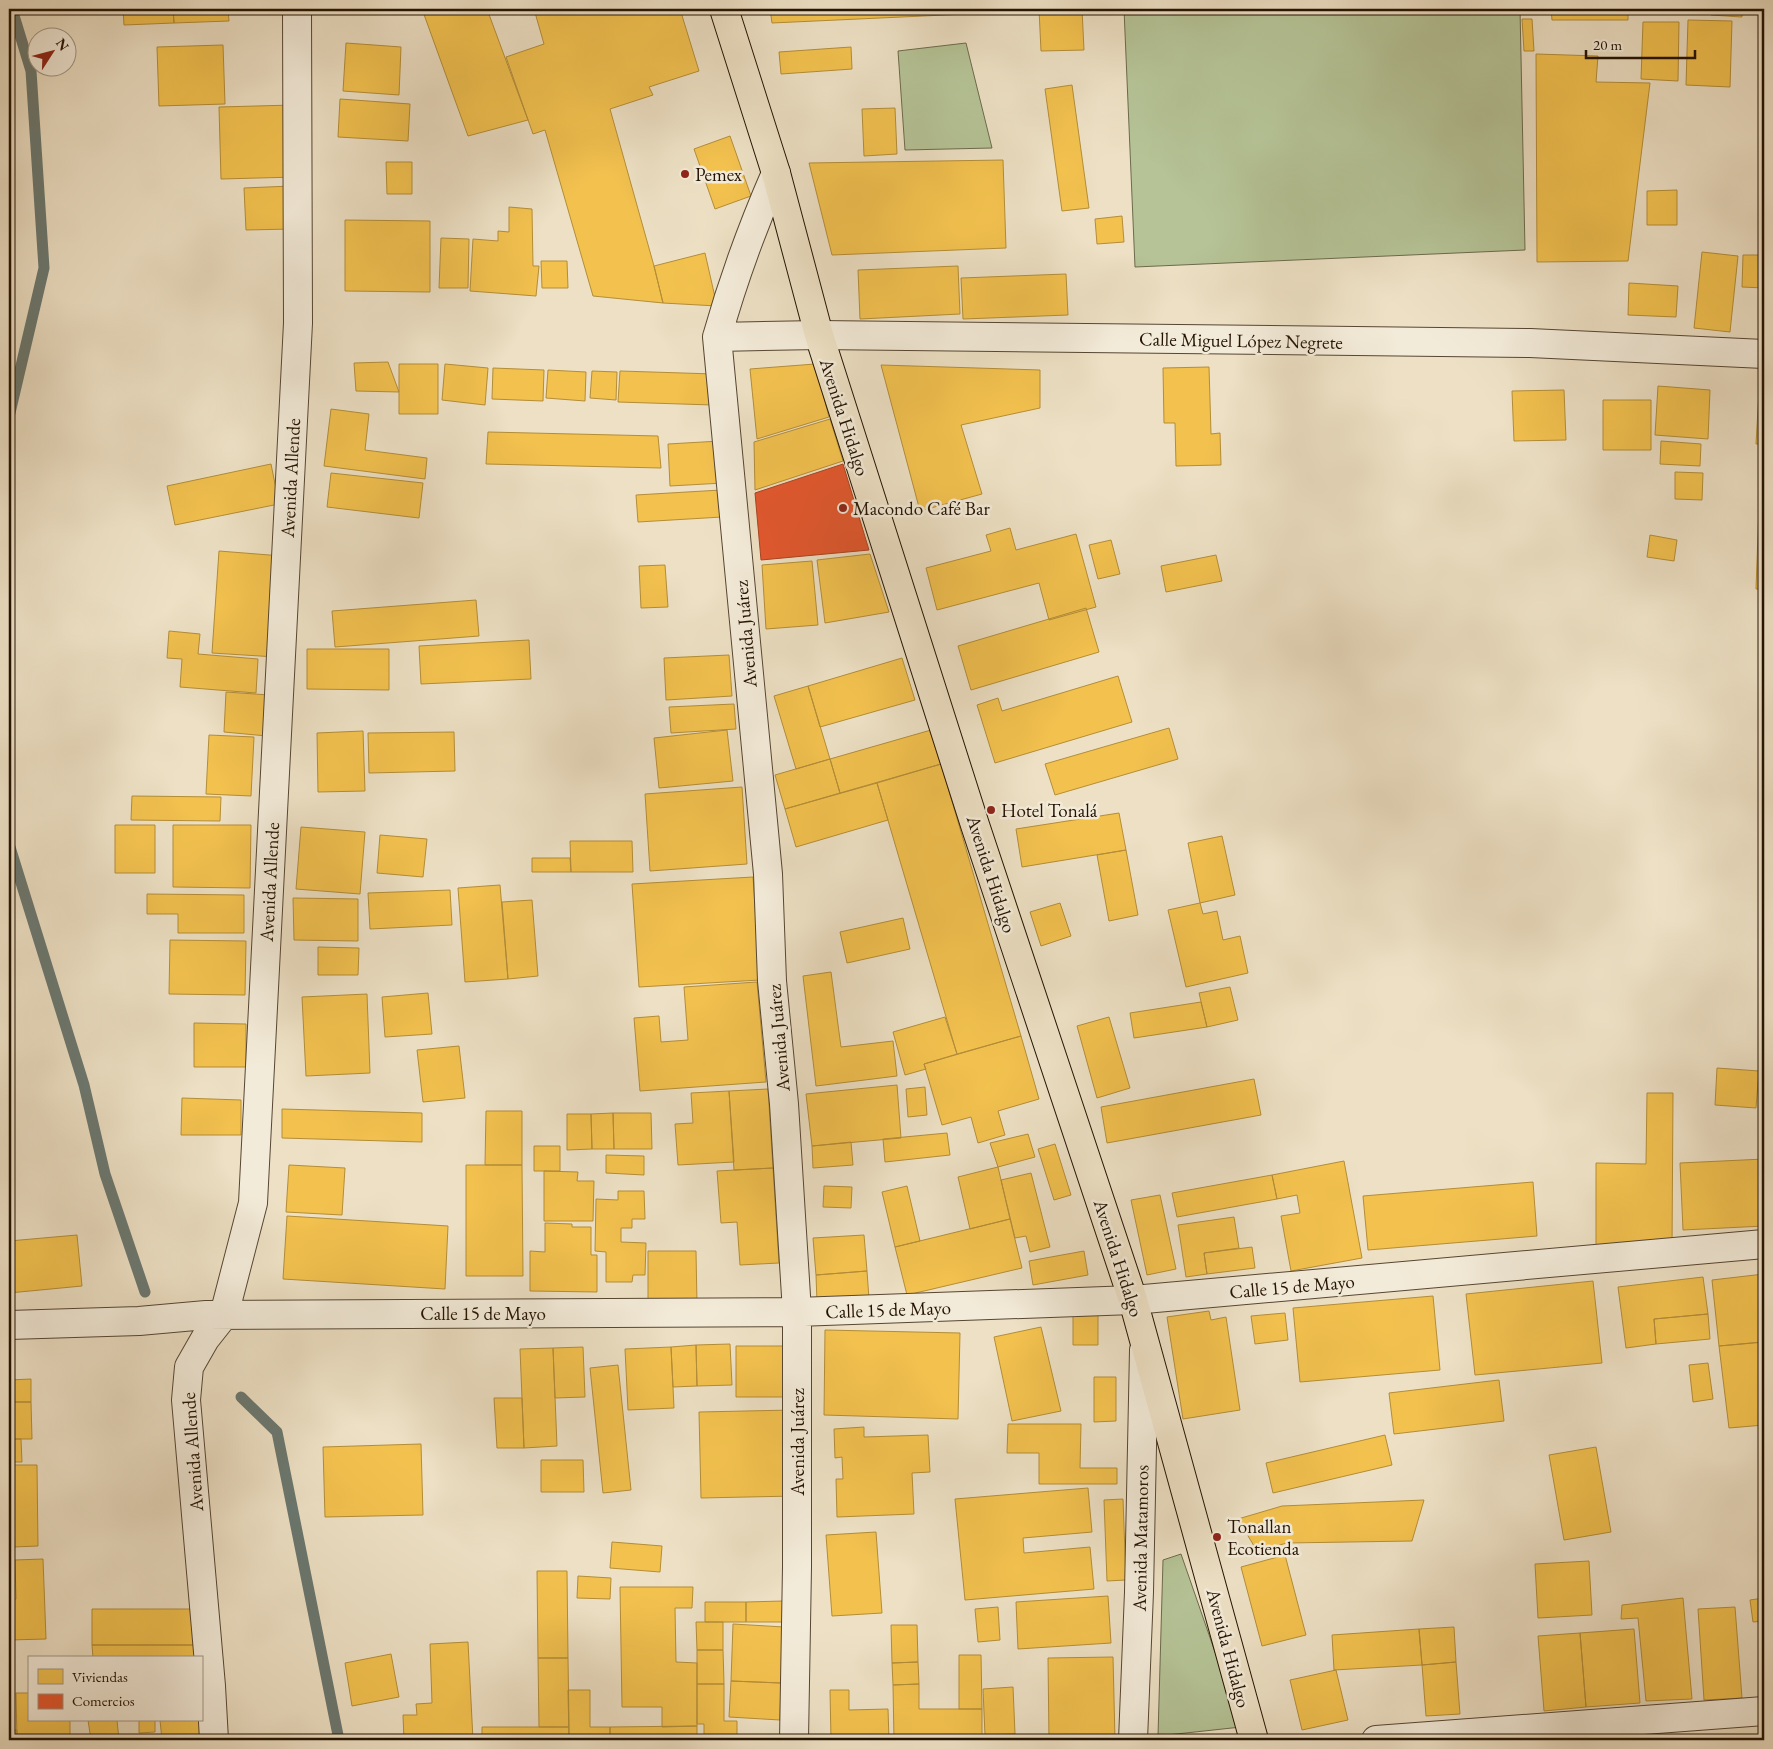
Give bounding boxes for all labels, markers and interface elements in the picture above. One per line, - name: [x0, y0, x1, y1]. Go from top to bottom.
- north arrow: [28, 28, 78, 78]
- scale bar: [1586, 28, 1694, 60]
- text: N: [52, 34, 74, 55]
- text: 20 m: [1593, 35, 1622, 54]
- place label: Pemex: [695, 162, 743, 187]
- marker: Pemex: [679, 168, 691, 180]
- street label: Calle Miguel López Negrete: [1139, 326, 1343, 355]
- street label: Avenida Hidalgo: [813, 354, 875, 479]
- street label: Avenida Allende: [275, 418, 306, 539]
- place label: Macondo Café Bar: [853, 496, 991, 521]
- marker: Macondo Café Bar: [837, 502, 849, 514]
- street label: Avenida Juárez: [728, 578, 763, 690]
- place label: Hotel Tonalá: [1001, 798, 1098, 823]
- marker: Hotel Tonalá: [985, 804, 997, 816]
- street label: Avenida Hidalgo: [960, 811, 1022, 936]
- street label: Avenida Allende: [254, 822, 285, 943]
- street label: Avenida Juárez: [761, 982, 796, 1094]
- street label: Avenida Hidalgo: [1087, 1195, 1149, 1320]
- street label: Calle 15 de Mayo: [1228, 1269, 1356, 1304]
- street label: Calle 15 de Mayo: [825, 1295, 951, 1324]
- street label: Calle 15 de Mayo: [420, 1301, 546, 1326]
- street label: Avenida Juárez: [785, 1387, 810, 1497]
- street label: Avenida Allende: [176, 1391, 209, 1513]
- street label: Avenida Matamoros: [1127, 1464, 1154, 1613]
- place label: Tonallan Ecotienda: [1227, 1514, 1300, 1561]
- marker: Tonallan Ecotienda: [1211, 1531, 1223, 1543]
- street label: Avenida Hidalgo: [1200, 1585, 1256, 1710]
- legend: [28, 1656, 202, 1722]
- text: Viviendas: [72, 1667, 128, 1686]
- text: Comercios: [72, 1691, 135, 1710]

